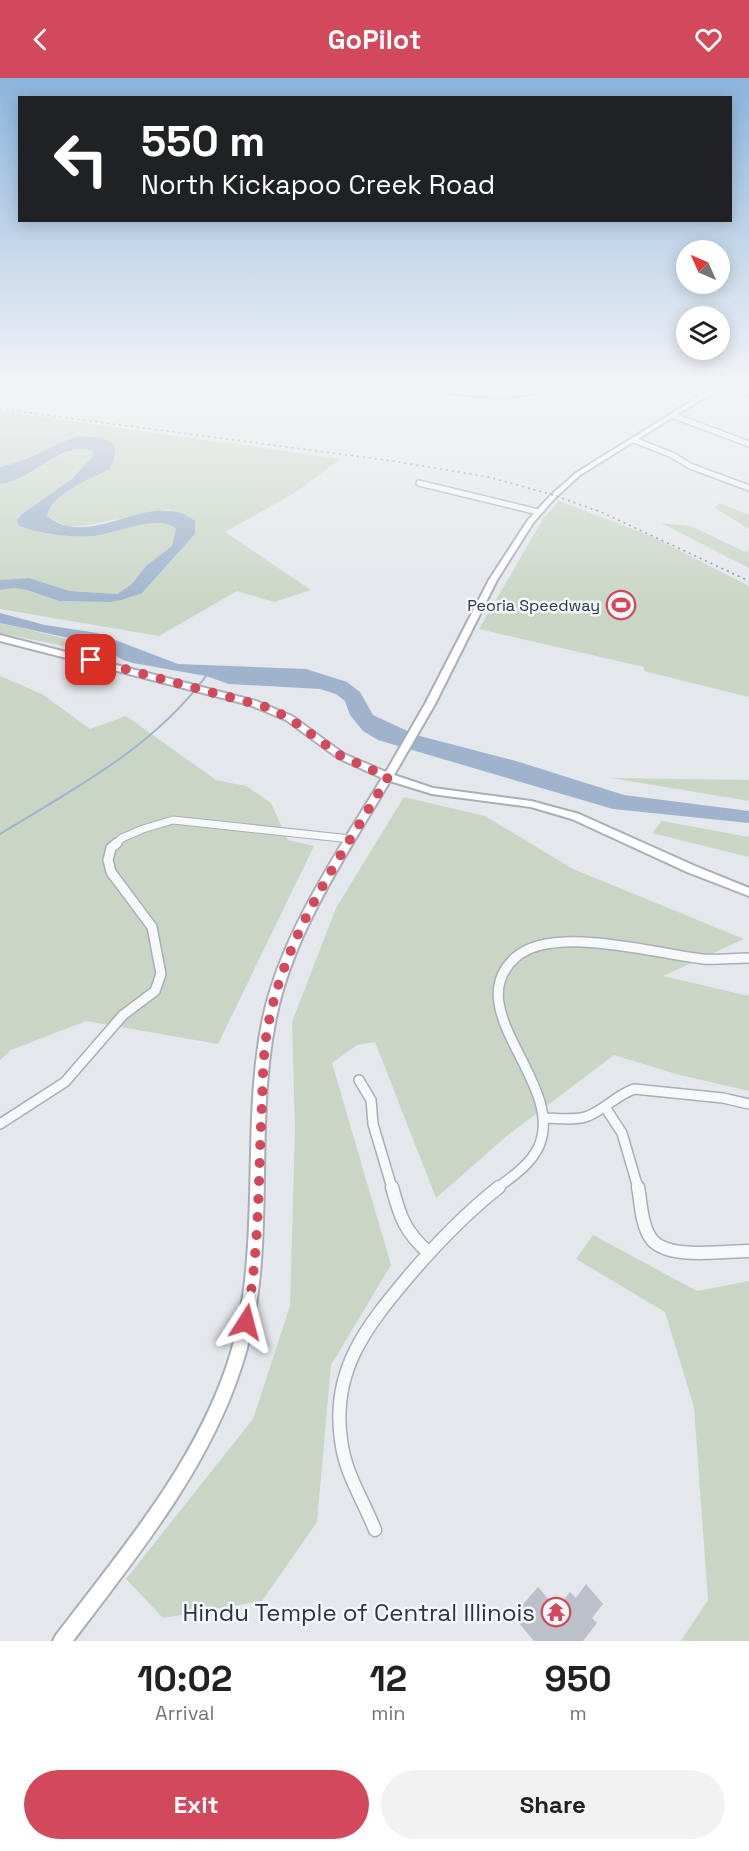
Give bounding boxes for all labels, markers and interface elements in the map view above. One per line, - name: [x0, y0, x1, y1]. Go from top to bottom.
- text: GoPilot: [328, 22, 421, 57]
- icon: back: [24, 23, 57, 56]
- icon: heart: [692, 23, 725, 56]
- text: 550 m: [141, 115, 265, 168]
- icon: left: [42, 120, 120, 198]
- text: North Kickapoo Creek Road: [141, 167, 495, 202]
- north arrow: [676, 240, 730, 294]
- map controls: [676, 240, 730, 360]
- button: layers: [676, 306, 730, 360]
- sports icon: Peoria Speedway: [605, 589, 637, 621]
- place label: Peoria Speedway: [467, 595, 600, 616]
- pin: [65, 634, 116, 685]
- icon: arrive: [74, 643, 107, 676]
- position arrow: [214, 1290, 278, 1354]
- temple icon: Hindu Temple of Central Illinois: [540, 1596, 572, 1628]
- place label: Hindu Temple of Central Illinois: [182, 1597, 535, 1628]
- text: 10:02: [137, 1656, 232, 1702]
- text: 12: [370, 1656, 407, 1702]
- text: 950: [545, 1656, 612, 1702]
- text: Arrival: [155, 1700, 215, 1726]
- text: min: [371, 1700, 406, 1726]
- text: m: [569, 1700, 587, 1726]
- button: Exit: [24, 1770, 369, 1839]
- button: Share: [381, 1770, 725, 1839]

